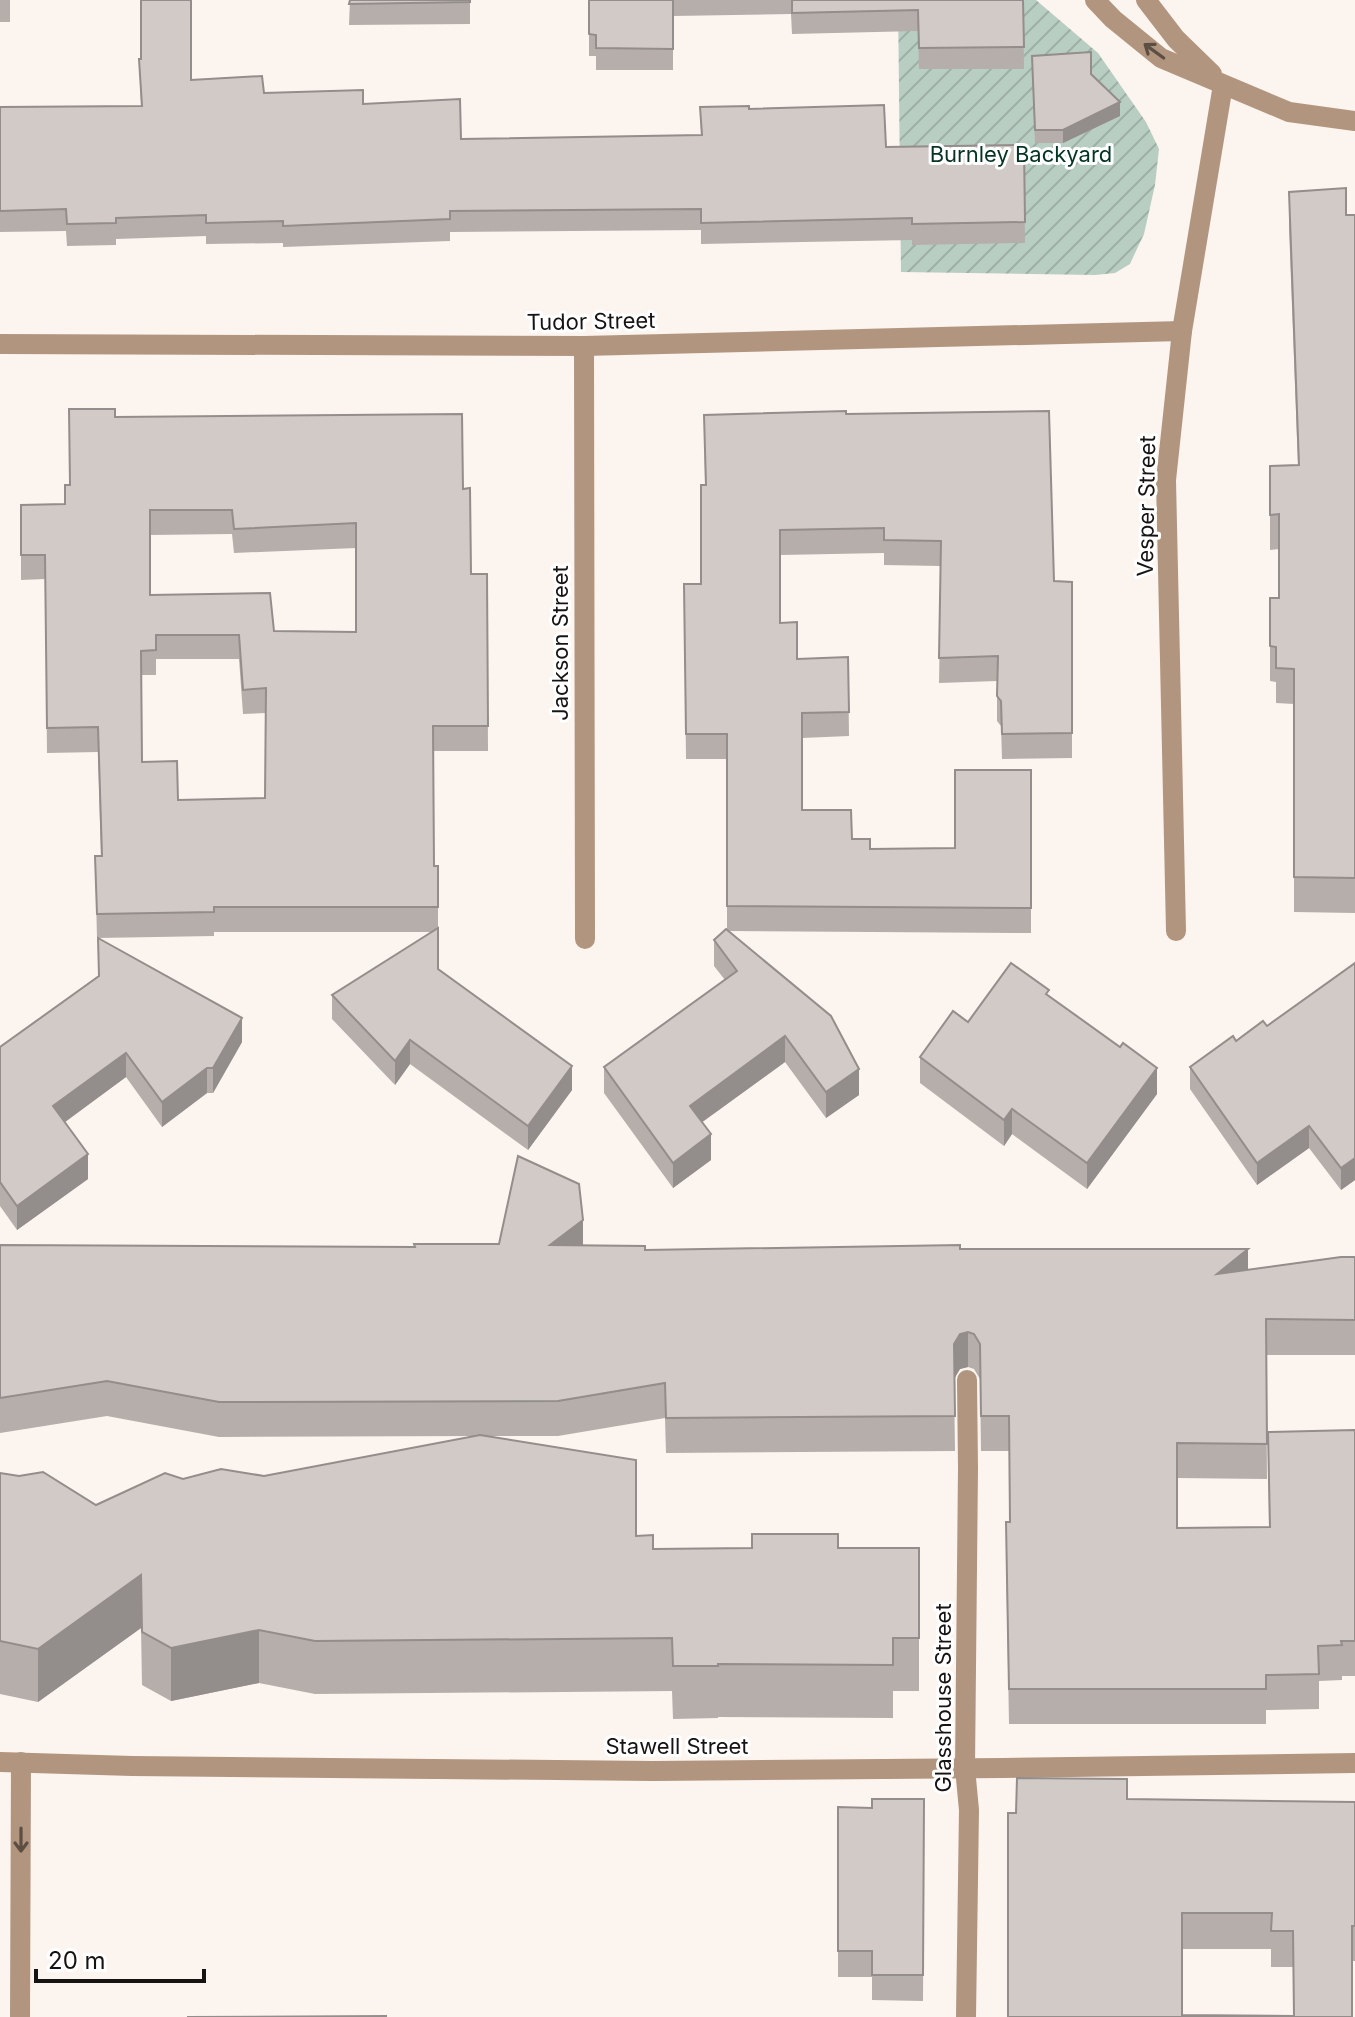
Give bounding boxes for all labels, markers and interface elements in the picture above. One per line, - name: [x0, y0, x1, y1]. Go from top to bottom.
- one-way arrow: [1144, 43, 1165, 60]
- park label: Burnley Backyard: [930, 141, 1112, 167]
- street label: Tudor Street: [526, 307, 656, 335]
- street label: Vesper Street: [1132, 435, 1160, 577]
- street label: Jackson Street: [547, 565, 573, 721]
- street label: Glasshouse Street: [930, 1603, 956, 1793]
- street label: Stawell Street: [605, 1733, 749, 1759]
- one-way arrow: [13, 1826, 29, 1853]
- scale bar: [36, 1933, 204, 1983]
- text: 20 m: [48, 1946, 106, 1975]

